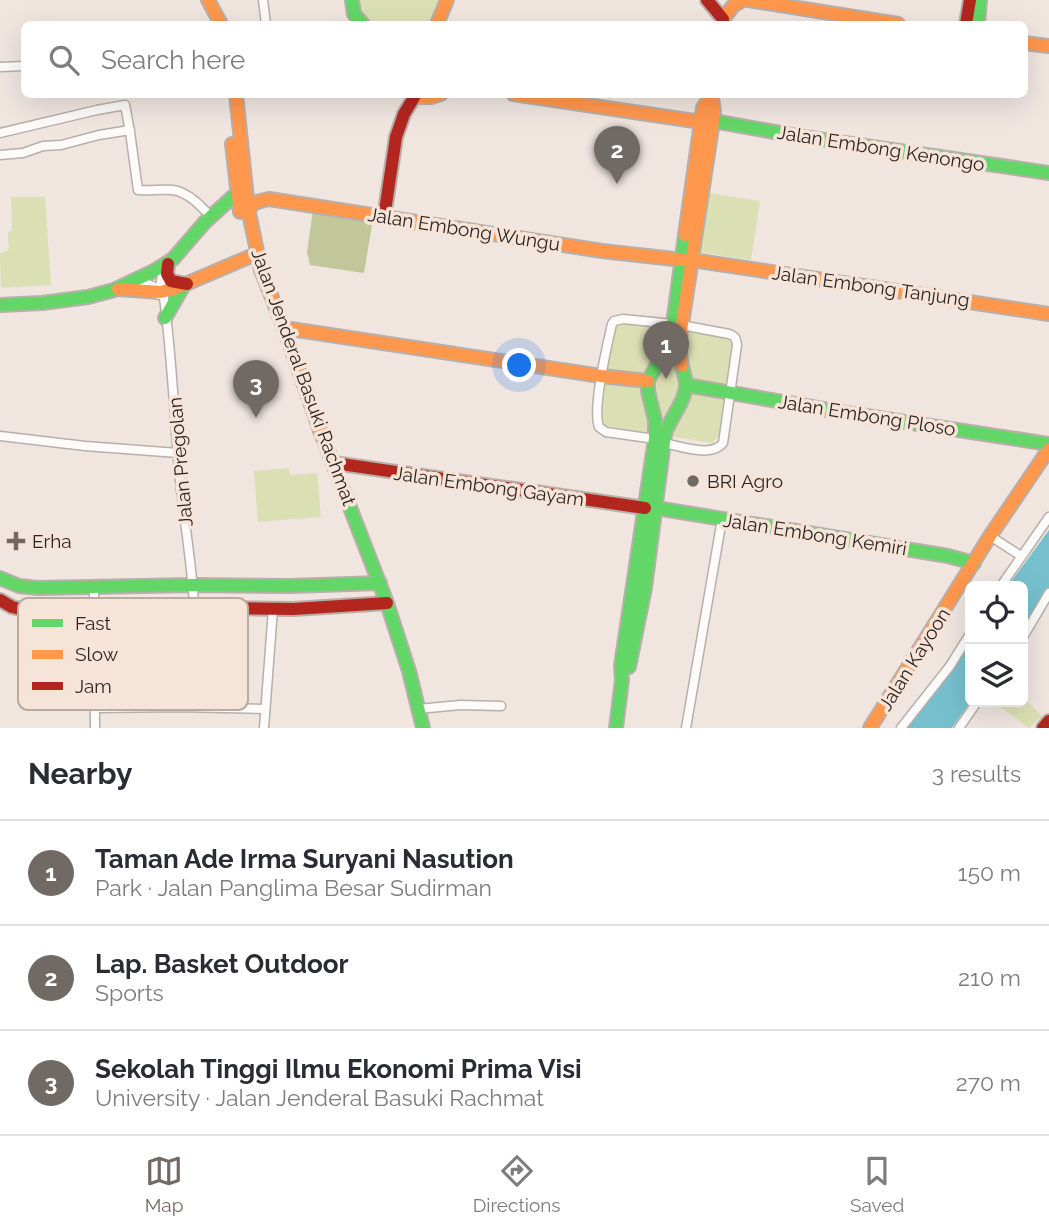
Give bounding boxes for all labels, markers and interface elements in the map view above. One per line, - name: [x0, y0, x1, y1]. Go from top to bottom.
- search box: [21, 21, 1028, 98]
- icon: search: [45, 41, 83, 79]
- text: Search here: [101, 45, 245, 75]
- street label: Jalan Embong Kenongo: [776, 121, 986, 175]
- pin: 2: [594, 126, 640, 184]
- street label: Jalan Embong Wungu: [366, 203, 562, 255]
- street label: Jalan Jenderal Basuki Rachmat: [247, 246, 361, 509]
- street label: Jalan Embong Tanjung: [771, 261, 971, 311]
- pin: 1: [643, 321, 689, 379]
- your location: [502, 348, 536, 382]
- pin: 3: [233, 360, 279, 418]
- street label: Jalan Embong Ploso: [777, 390, 957, 440]
- street label: Jalan Pregolan: [163, 396, 197, 528]
- street label: Jalan Embong Gayam: [392, 462, 586, 510]
- place label: BRI Agro: [707, 470, 783, 492]
- marker: BRI Agro: [685, 473, 701, 489]
- street label: Jalan Embong Kemiri: [722, 509, 908, 559]
- place label: Erha: [32, 530, 72, 552]
- marker: Erha: [6, 531, 26, 551]
- map controls: [965, 581, 1028, 707]
- button: locate: [965, 581, 1028, 644]
- legend: [18, 598, 248, 710]
- street label: Jalan Kayoon: [874, 604, 954, 714]
- text: Fast: [75, 612, 111, 634]
- text: Slow: [75, 643, 119, 665]
- button: layers: [965, 644, 1028, 707]
- text: Jam: [75, 675, 112, 697]
- text: Nearby: [28, 756, 132, 791]
- text: 3 results: [932, 760, 1021, 787]
- text: Taman Ade Irma Suryani Nasution: [95, 844, 514, 874]
- text: 1: [45, 859, 57, 886]
- text: 150 m: [958, 859, 1021, 886]
- text: Park · Jalan Panglima Besar Sudirman: [95, 874, 492, 901]
- text: Lap. Basket Outdoor: [95, 949, 348, 979]
- text: 2: [45, 964, 57, 991]
- text: 210 m: [958, 964, 1021, 991]
- text: Sports: [95, 979, 164, 1006]
- text: Sekolah Tinggi Ilmu Ekonomi Prima Visi: [95, 1054, 582, 1084]
- text: 3: [45, 1069, 57, 1096]
- text: 270 m: [956, 1069, 1021, 1096]
- text: University · Jalan Jenderal Basuki Rachmat: [95, 1084, 544, 1111]
- tab: Map: [145, 1152, 183, 1216]
- tab: Directions: [473, 1152, 561, 1216]
- tab: Saved: [850, 1152, 904, 1216]

